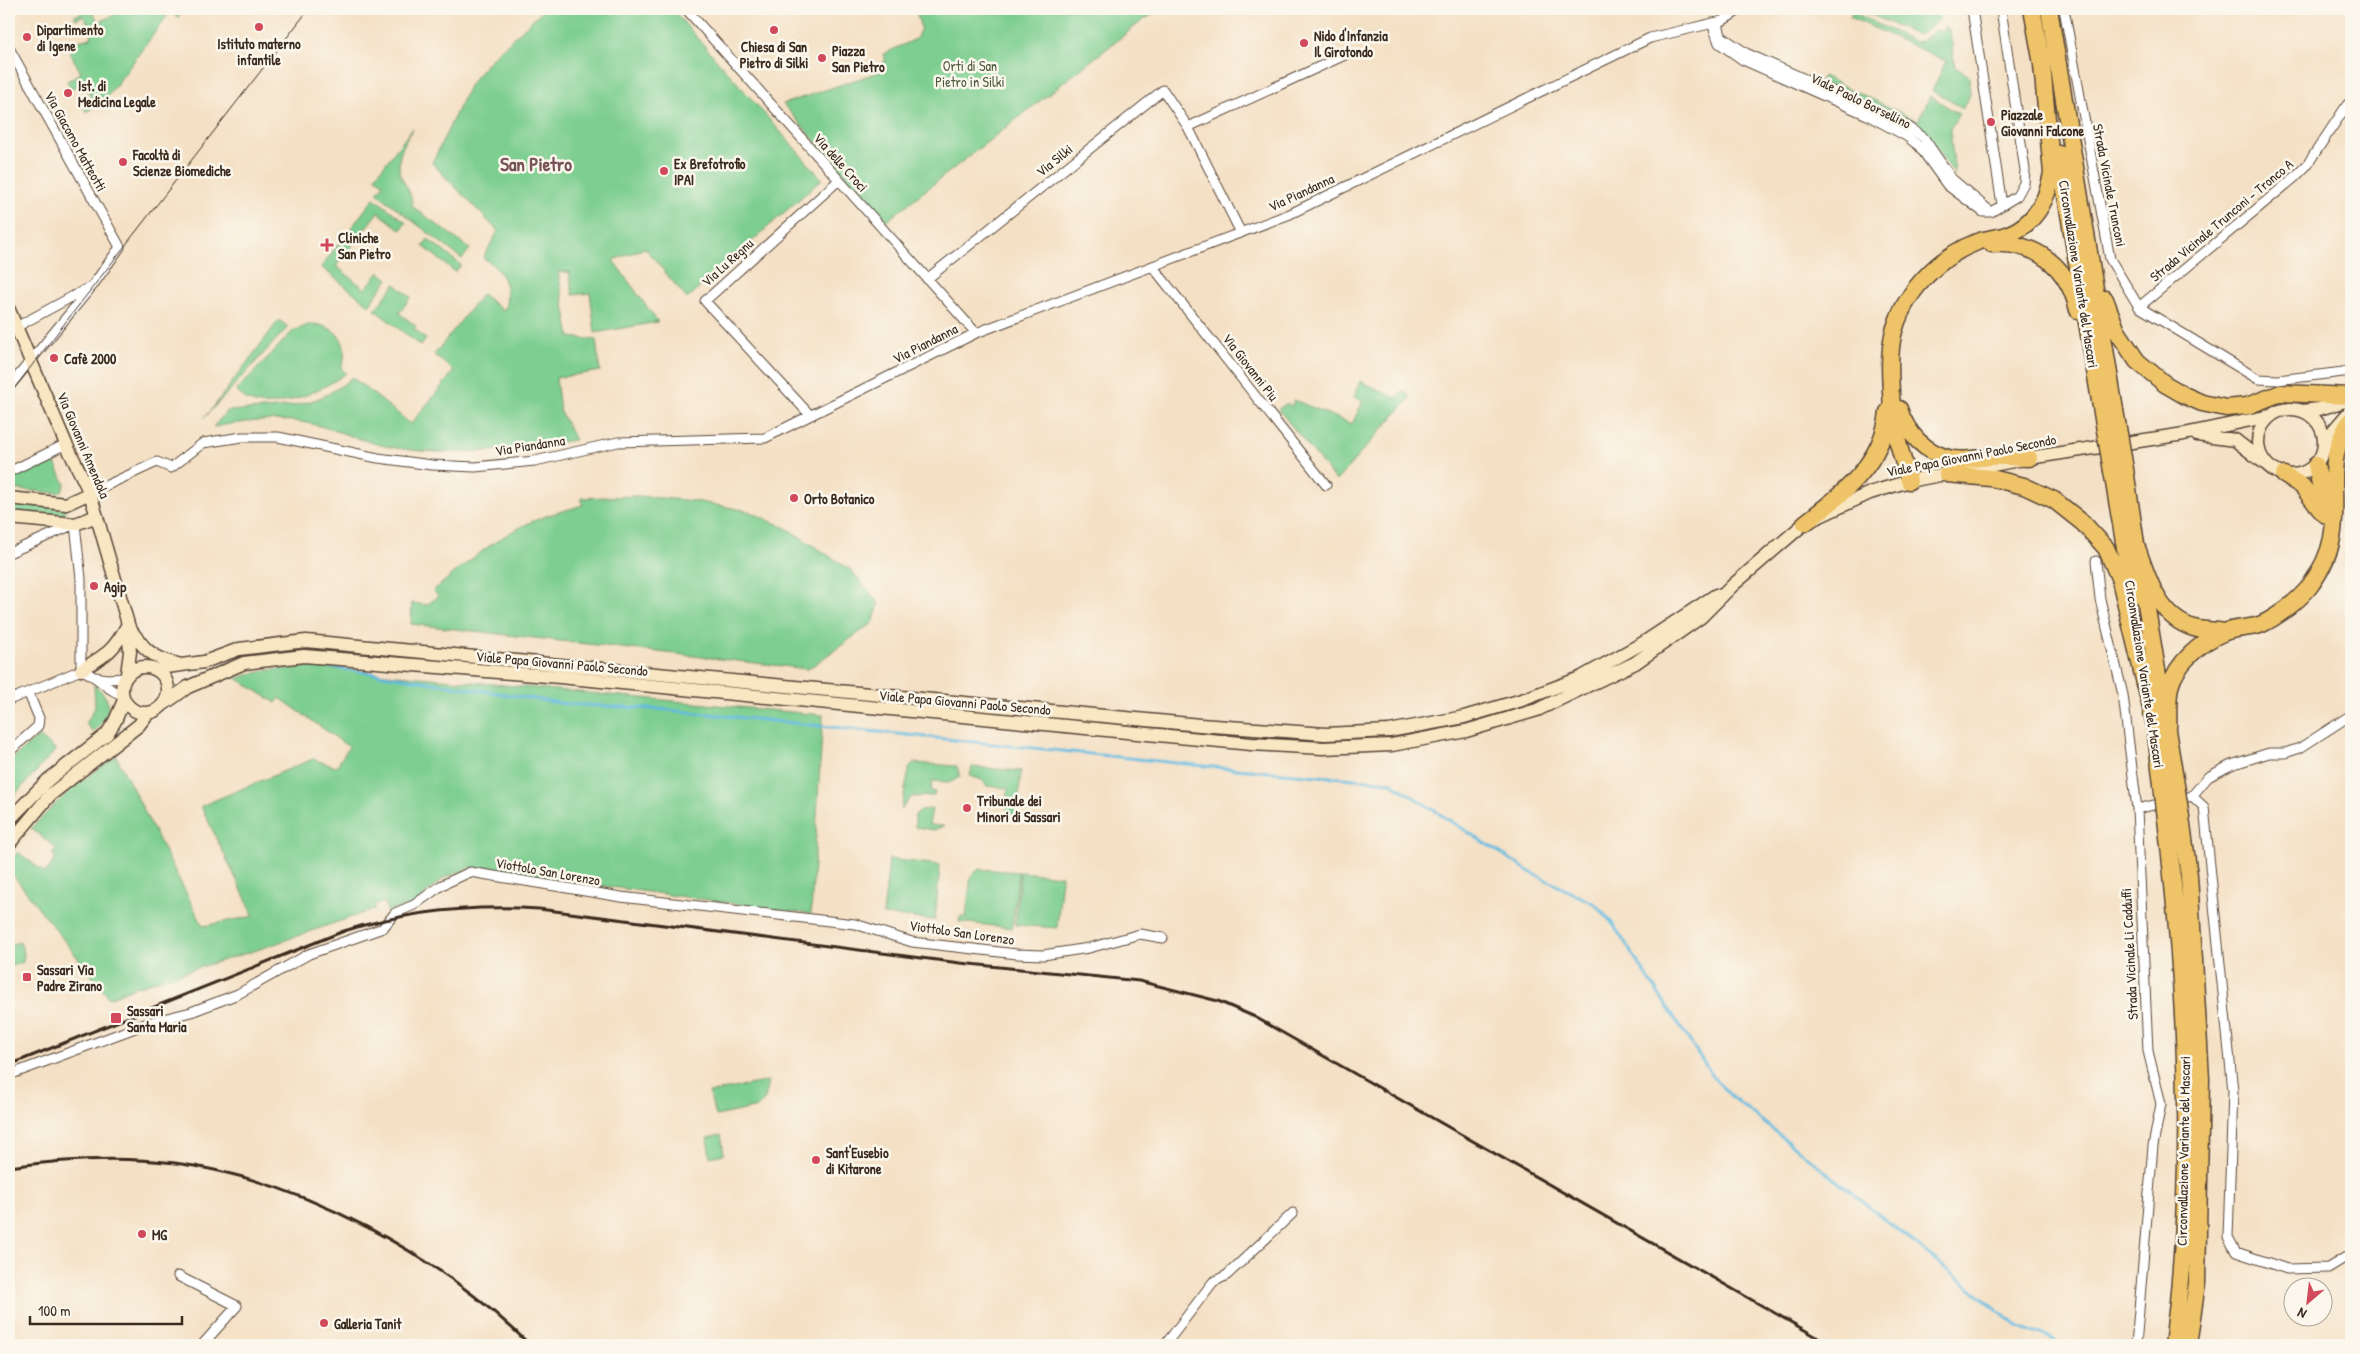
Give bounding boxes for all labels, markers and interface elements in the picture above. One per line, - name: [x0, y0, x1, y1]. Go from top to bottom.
- place label: Dipartimento di Igene: [37, 20, 104, 57]
- marker: Istituto materno infantile: [253, 21, 265, 33]
- marker: Chiesa di San Pietro di Silki: [768, 24, 780, 36]
- place label: Nido d'Infanzia Il Girotondo: [1314, 26, 1388, 61]
- marker: Dipartimento di Igene: [21, 31, 33, 43]
- place label: Istituto materno infantile: [217, 34, 301, 69]
- place label: Chiesa di San Pietro di Silki: [740, 37, 808, 72]
- marker: Nido d'Infanzia Il Girotondo: [1298, 37, 1310, 49]
- place label: Piazza San Pietro: [832, 41, 885, 76]
- marker: Piazza San Pietro: [816, 52, 828, 64]
- park label: Orti di San Pietro in Silki: [935, 56, 1005, 91]
- street label: Viale Paolo Borsellino: [1808, 67, 1915, 133]
- place label: Ist. di Medicina Legale: [78, 76, 156, 113]
- street label: Via Giacomo Matteotti: [41, 87, 111, 195]
- marker: Ist. di Medicina Legale: [62, 87, 74, 99]
- place label: Piazzale Giovanni Falcone: [2001, 105, 2084, 140]
- marker: Piazzale Giovanni Falcone: [1985, 116, 1997, 128]
- street label: Strada Vicinale Trunconi: [2089, 122, 2131, 248]
- street label: Via delle Croci: [810, 129, 872, 195]
- street label: Via Silki: [1032, 139, 1076, 181]
- place label: Facoltà di Scienze Biomediche: [132, 145, 232, 180]
- district label: San Pietro: [500, 151, 572, 177]
- place label: Ex Brefotrofio IPAI: [674, 154, 746, 189]
- street label: Strada Vicinale Trunconi - Tronco A: [2145, 154, 2297, 286]
- marker: Facoltà di Scienze Biomediche: [117, 156, 129, 168]
- marker: Ex Brefotrofio IPAI: [658, 165, 670, 177]
- street label: Via Piandanna: [1265, 168, 1337, 216]
- street label: Circonvallazione Variante del Mascari: [2055, 179, 2103, 369]
- place label: Cliniche San Pietro: [338, 228, 391, 263]
- street label: Via Lu Regnu: [697, 233, 758, 291]
- marker: Cliniche San Pietro: [320, 238, 334, 252]
- street label: Via Piandanna: [889, 318, 961, 367]
- street label: Via Giovanni Piu: [1219, 329, 1284, 405]
- place label: Cafè 2000: [64, 349, 117, 368]
- marker: Cafè 2000: [48, 352, 60, 364]
- street label: Via Giovanni Amendola: [53, 389, 115, 502]
- street label: Viale Papa Giovanni Paolo Secondo: [1885, 429, 2058, 482]
- street label: Via Piandanna: [494, 430, 567, 460]
- place label: Orto Botanico: [804, 489, 875, 508]
- marker: Orto Botanico: [788, 492, 800, 504]
- place label: Agip: [104, 577, 127, 598]
- street label: Circonvallazione Variante del Mascari: [2121, 579, 2169, 769]
- marker: Agip: [88, 580, 100, 592]
- street label: Viale Papa Giovanni Paolo Secondo: [475, 646, 649, 681]
- street label: Viale Papa Giovanni Paolo Secondo: [878, 685, 1052, 720]
- place label: Tribunale dei Minori di Sassari: [976, 791, 1061, 826]
- marker: Tribunale dei Minori di Sassari: [961, 802, 973, 814]
- street label: Viottolo San Lorenzo: [494, 852, 602, 890]
- street label: Strada Vicinale Li Cadduffi: [2116, 888, 2142, 1020]
- street label: Viottolo San Lorenzo: [908, 915, 1016, 949]
- place label: Sassari Via Padre Zirano: [37, 960, 102, 995]
- marker: Sassari Via Padre Zirano: [21, 971, 33, 983]
- place label: Sassari Santa Maria: [127, 1001, 187, 1036]
- marker: Sassari Santa Maria: [109, 1011, 123, 1025]
- street label: Circonvallazione Variante del Mascari: [2172, 1056, 2194, 1246]
- place label: Sant'Eusebio di Kitarone: [826, 1143, 889, 1178]
- marker: Sant'Eusebio di Kitarone: [810, 1154, 822, 1166]
- place label: MG: [152, 1225, 167, 1244]
- marker: MG: [136, 1228, 148, 1240]
- north arrow: [2282, 1276, 2332, 1326]
- scale bar: [30, 1294, 182, 1326]
- text: 100 m: [38, 1300, 71, 1321]
- text: N: [2293, 1304, 2309, 1324]
- place label: Galleria Tanit: [334, 1314, 403, 1333]
- marker: Galleria Tanit: [318, 1317, 330, 1329]

